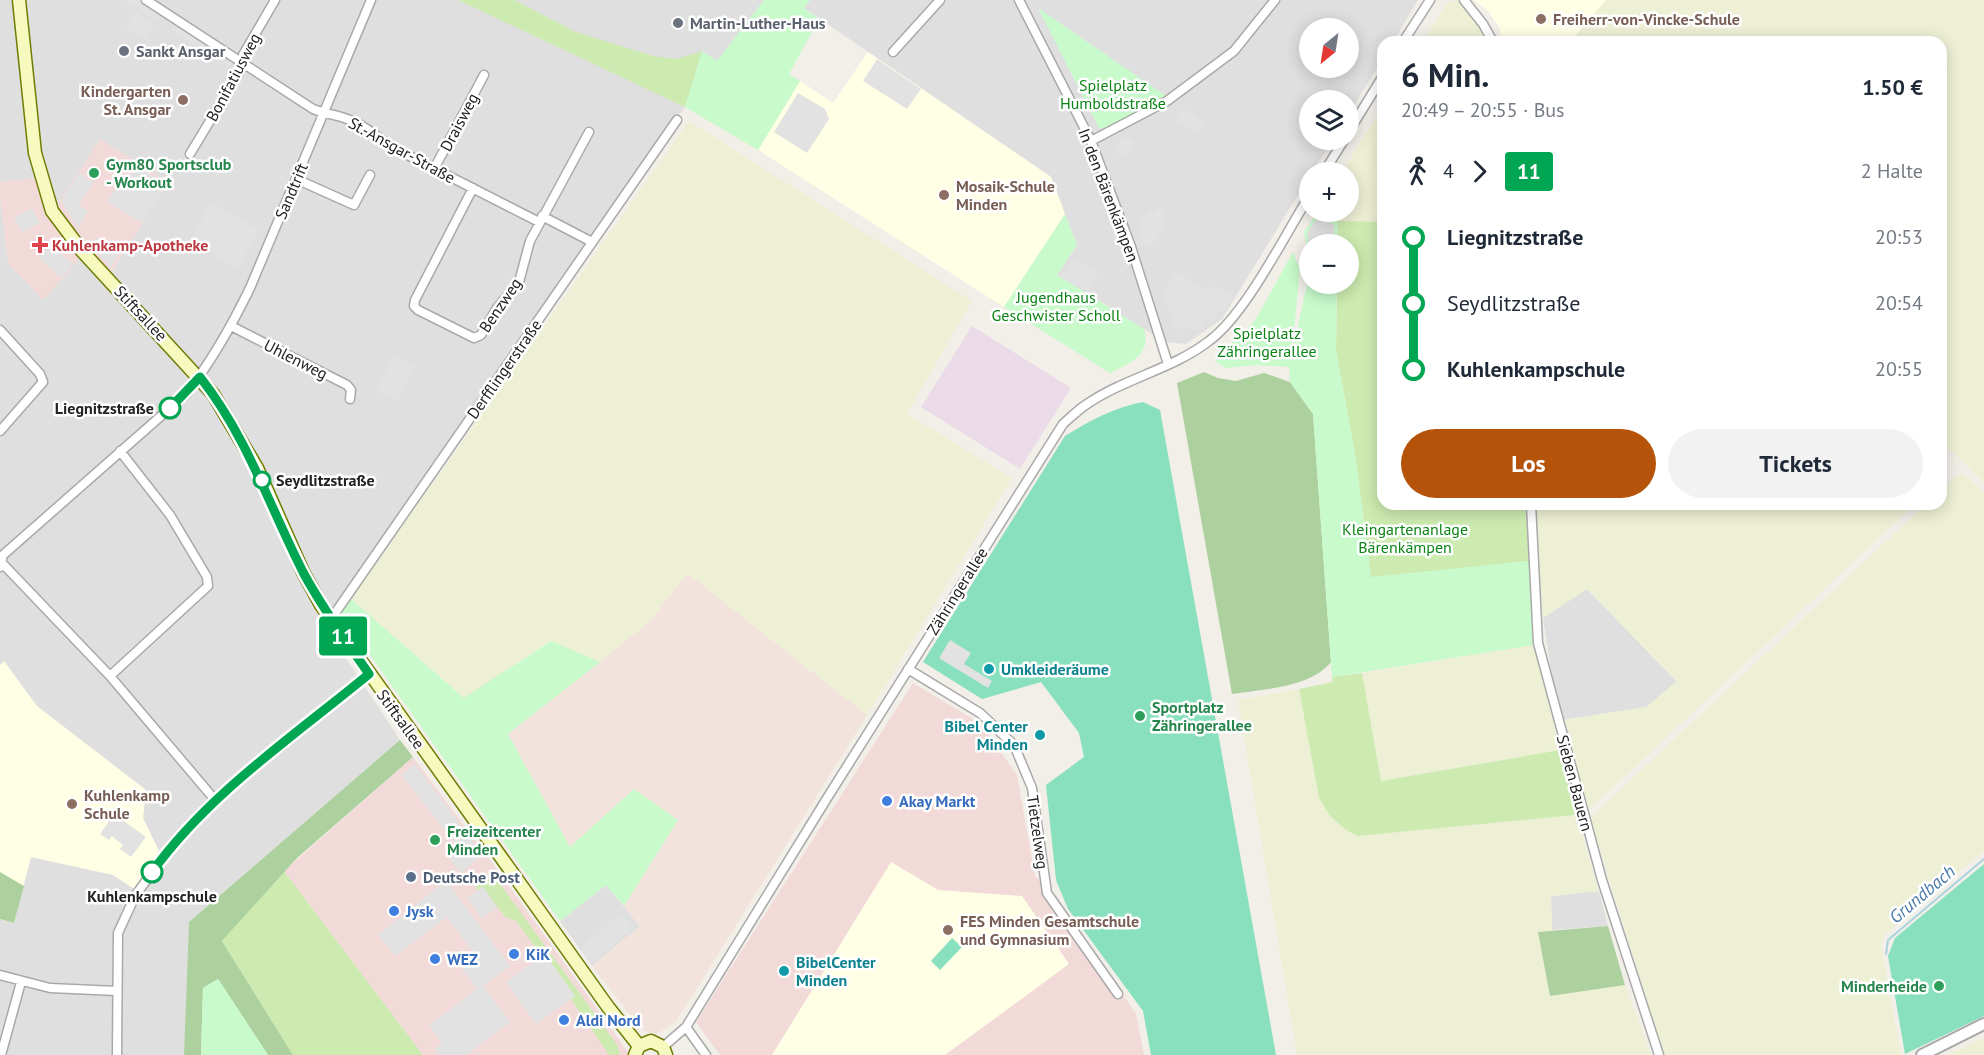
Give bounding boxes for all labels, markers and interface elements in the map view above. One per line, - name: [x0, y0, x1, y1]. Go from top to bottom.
- place label: Freiherr-von-Vincke-Schule: [1553, 9, 1740, 29]
- marker: Freiherr-von-Vincke-Schule: [1534, 12, 1548, 26]
- place label: Martin-Luther-Haus: [690, 13, 826, 33]
- marker: Martin-Luther-Haus: [671, 16, 685, 30]
- north arrow: [1299, 18, 1359, 78]
- map controls: [1299, 18, 1359, 294]
- street label: Bonifatiusweg: [201, 29, 265, 125]
- place label: Sankt Ansgar: [136, 41, 226, 61]
- marker: Sankt Ansgar: [117, 44, 131, 58]
- text: 6 Min.: [1401, 53, 1489, 96]
- text: 1.50 €: [1862, 73, 1923, 101]
- park label: Spielplatz Humboldstraße: [1060, 75, 1166, 113]
- place label: Kindergarten St. Ansgar: [81, 81, 171, 119]
- street label: Draisweg: [435, 89, 483, 155]
- button: layers: [1299, 90, 1359, 150]
- marker: Kindergarten St. Ansgar: [176, 93, 190, 107]
- text: 20:49 – 20:55 · Bus: [1401, 97, 1565, 123]
- street label: St.-Ansgar-Straße: [345, 112, 459, 188]
- street label: In den Bärenkämpen: [1074, 126, 1144, 264]
- place label: Gym80 Sportsclub - Workout: [106, 154, 232, 192]
- icon: walk: [1401, 155, 1434, 188]
- icon: forward: [1463, 155, 1496, 188]
- text: 4: [1443, 158, 1454, 184]
- text: 11: [1517, 158, 1541, 185]
- text: 2 Halte: [1861, 158, 1923, 184]
- street label: Sandtrift: [270, 159, 312, 222]
- button: +: [1299, 162, 1359, 222]
- marker: Gym80 Sportsclub - Workout: [87, 166, 101, 180]
- place label: Mosaik-Schule Minden: [956, 176, 1055, 214]
- marker: Mosaik-Schule Minden: [937, 188, 951, 202]
- text: Liegnitzstraße: [1447, 223, 1583, 251]
- text: 20:53: [1875, 224, 1923, 250]
- button: −: [1299, 234, 1359, 294]
- place label: Kuhlenkamp-Apotheke: [52, 235, 208, 255]
- marker: Kuhlenkamp-Apotheke: [33, 238, 47, 252]
- street label: Benzweg: [475, 274, 525, 336]
- street label: Stiftsallee: [110, 281, 172, 345]
- park label: Jugendhaus Geschwister Scholl: [992, 287, 1121, 325]
- text: Seydlitzstraße: [1447, 289, 1580, 317]
- text: 20:54: [1875, 290, 1923, 316]
- street label: Derfflingerstraße: [462, 315, 546, 423]
- park label: Spielplatz Zähringerallee: [1217, 323, 1317, 361]
- street label: Uhlenweg: [261, 334, 331, 384]
- text: Kuhlenkampschule: [1447, 355, 1625, 383]
- text: 20:55: [1875, 356, 1923, 382]
- marker: Liegnitzstraße: [159, 397, 181, 419]
- place label: Liegnitzstraße: [55, 398, 154, 418]
- button: Los: [1401, 429, 1656, 498]
- button: Tickets: [1668, 429, 1923, 498]
- place label: Seydlitzstraße: [276, 470, 375, 490]
- marker: Seydlitzstraße: [253, 471, 271, 489]
- park label: Kleingartenanlage Bärenkämpen: [1342, 519, 1468, 557]
- street label: Zähringerallee: [922, 544, 992, 638]
- line badge: 11: [316, 616, 370, 656]
- text: 11: [331, 623, 355, 650]
- place label: Umkleideräume: [1001, 659, 1109, 679]
- marker: Umkleideräume: [982, 662, 996, 676]
- street label: Stiftsallee: [373, 685, 429, 753]
- place label: Sportplatz Zähringerallee: [1152, 697, 1252, 735]
- marker: Sportplatz Zähringerallee: [1133, 709, 1147, 723]
- place label: Bibel Center Minden: [945, 716, 1028, 754]
- marker: Bibel Center Minden: [1033, 728, 1047, 742]
- street label: Sieben Bauern: [1553, 733, 1597, 833]
- place label: Kuhlenkamp Schule: [84, 785, 170, 823]
- place label: Akay Markt: [899, 791, 976, 811]
- marker: Akay Markt: [880, 794, 894, 808]
- street label: Tietzelweg: [1023, 794, 1053, 870]
- marker: Kuhlenkamp Schule: [65, 797, 79, 811]
- place label: Freizeitcenter Minden: [447, 821, 541, 859]
- marker: Freizeitcenter Minden: [428, 833, 442, 847]
- water label: Grundbach: [1884, 860, 1960, 928]
- marker: Kuhlenkampschule: [141, 861, 163, 883]
- place label: Deutsche Post: [423, 867, 520, 887]
- marker: Deutsche Post: [404, 870, 418, 884]
- place label: Kuhlenkampschule: [87, 886, 217, 906]
- place label: Jysk: [405, 901, 434, 921]
- marker: Jysk: [387, 904, 401, 918]
- place label: FES Minden Gesamtschule und Gymnasium: [960, 911, 1139, 949]
- marker: FES Minden Gesamtschule und Gymnasium: [941, 923, 955, 937]
- place label: KiK: [526, 944, 550, 964]
- marker: KiK: [507, 947, 521, 961]
- place label: WEZ: [447, 949, 478, 969]
- marker: WEZ: [428, 952, 442, 966]
- place label: BibelCenter Minden: [796, 952, 876, 990]
- marker: BibelCenter Minden: [777, 964, 791, 978]
- place label: Minderheide: [1841, 976, 1927, 996]
- marker: Minderheide: [1932, 979, 1946, 993]
- place label: Aldi Nord: [576, 1010, 641, 1030]
- marker: Aldi Nord: [557, 1013, 571, 1027]

